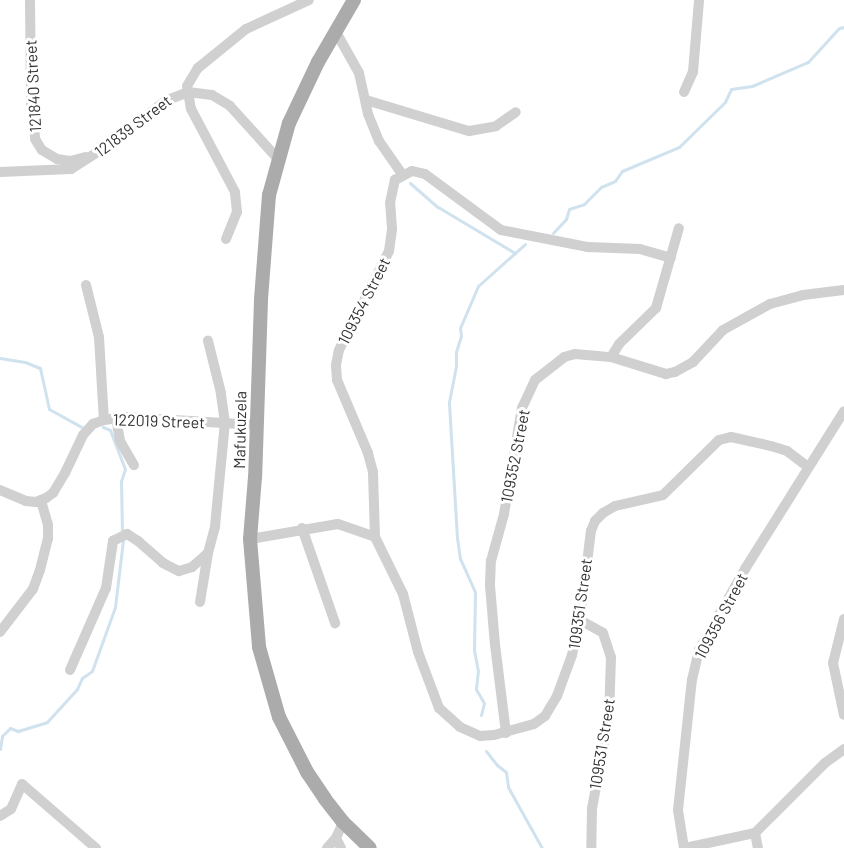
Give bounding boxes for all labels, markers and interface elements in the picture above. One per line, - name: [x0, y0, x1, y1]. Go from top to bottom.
- street label: 121840 Street: [21, 39, 45, 133]
- street label: 121839 Street: [91, 91, 175, 161]
- street label: 109354 Street: [334, 254, 394, 348]
- street label: Mafukuzela: [230, 391, 250, 469]
- street label: 109352 Street: [497, 408, 533, 504]
- street label: 122019 Street: [113, 410, 205, 432]
- street label: 109351 Street: [564, 557, 596, 651]
- street label: 109356 Street: [690, 570, 752, 662]
- street label: 109531 Street: [585, 697, 619, 791]

